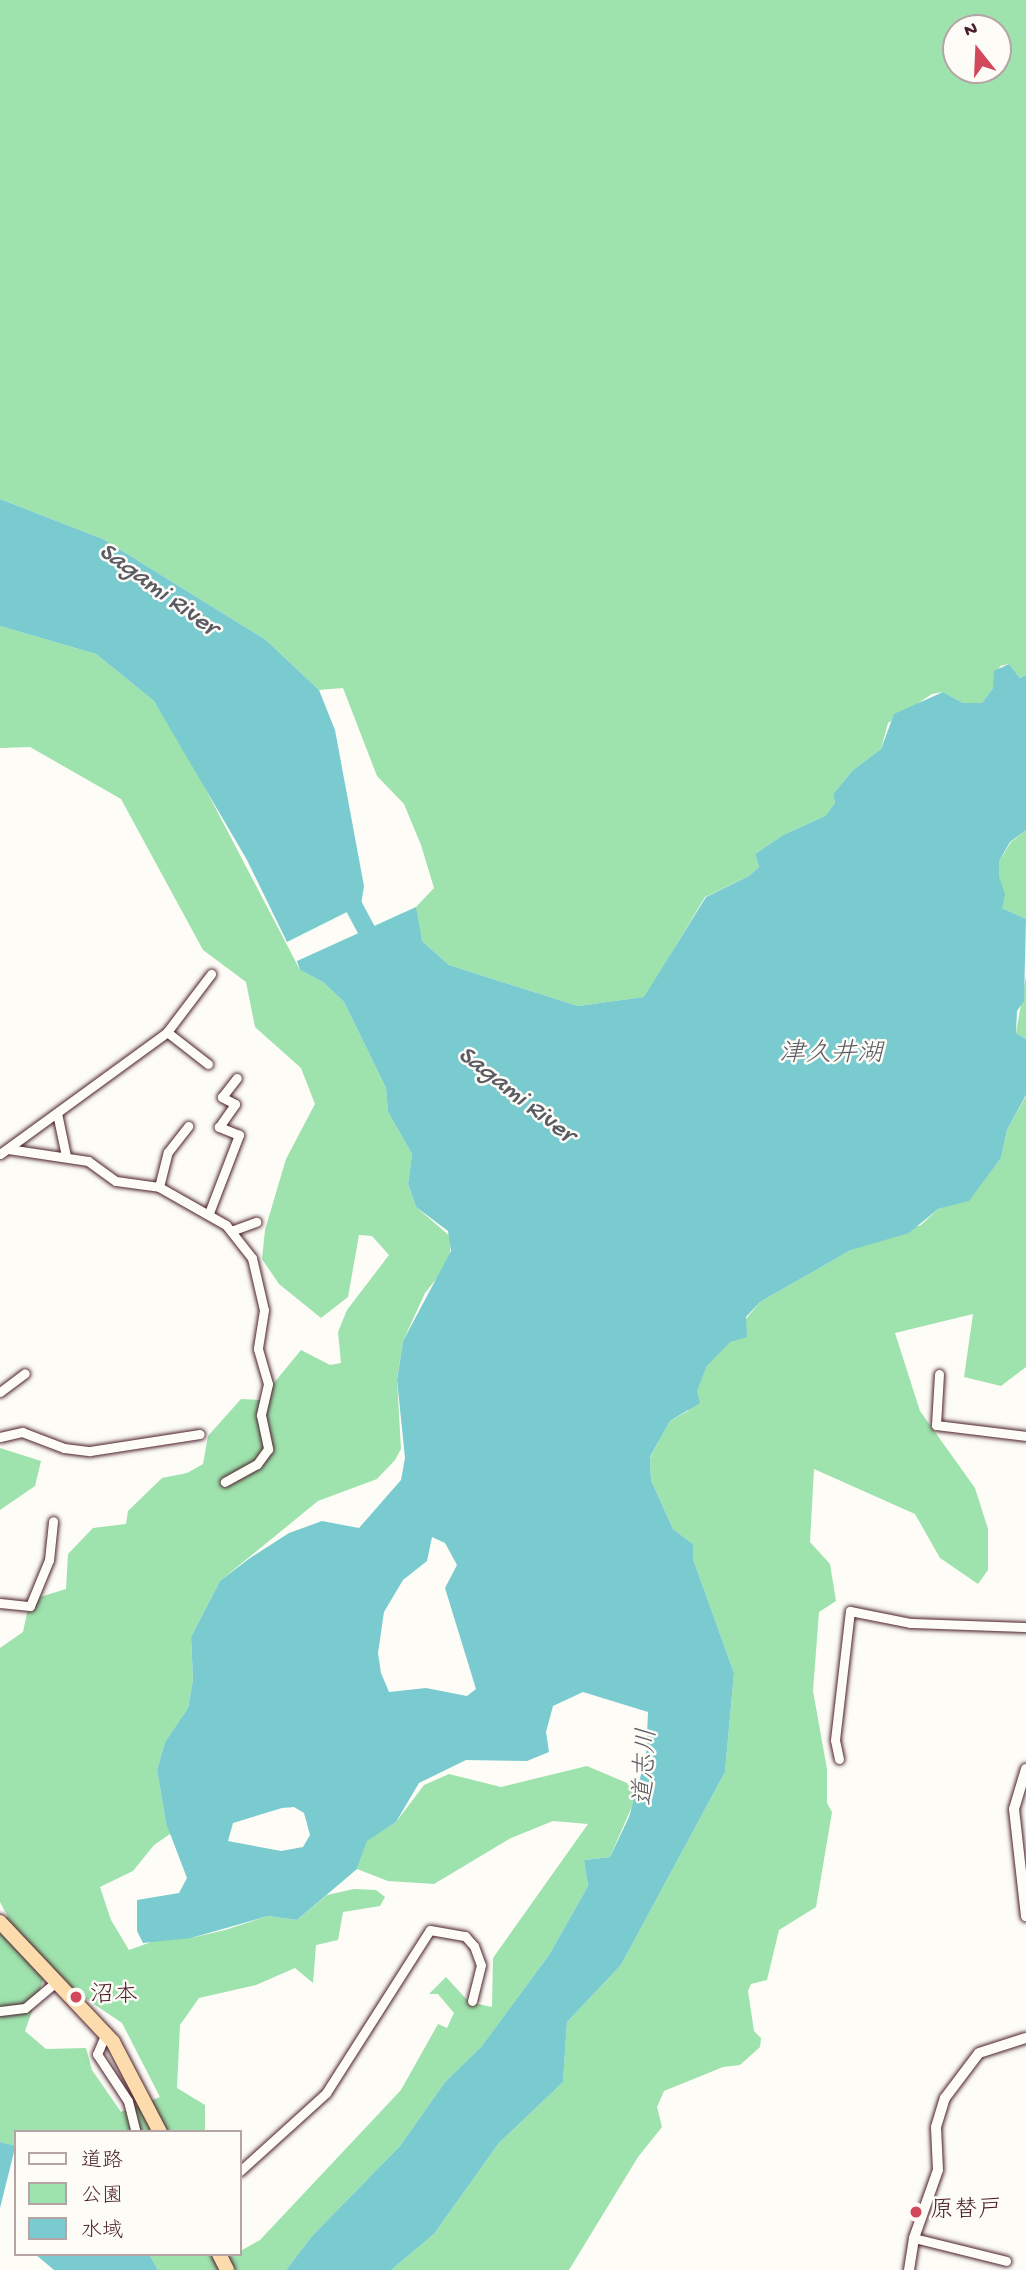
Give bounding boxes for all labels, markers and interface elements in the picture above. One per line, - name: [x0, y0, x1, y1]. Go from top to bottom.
- north arrow: [942, 14, 1012, 84]
- text: N: [962, 18, 980, 43]
- water label: Sagami River: [91, 537, 223, 645]
- water label: 津久井湖: [779, 1040, 883, 1072]
- water label: Sagami River: [451, 1041, 579, 1151]
- water label: 道志川: [630, 1727, 666, 1807]
- place label: 沼本: [90, 1983, 138, 2011]
- marker: 沼本: [68, 1989, 84, 2005]
- legend: [14, 2130, 242, 2256]
- text: 道路: [81, 2150, 123, 2175]
- text: 公園: [81, 2185, 123, 2210]
- place label: 原替戸: [930, 2198, 1002, 2226]
- marker: 原替戸: [908, 2204, 924, 2220]
- text: 水域: [81, 2220, 123, 2245]

